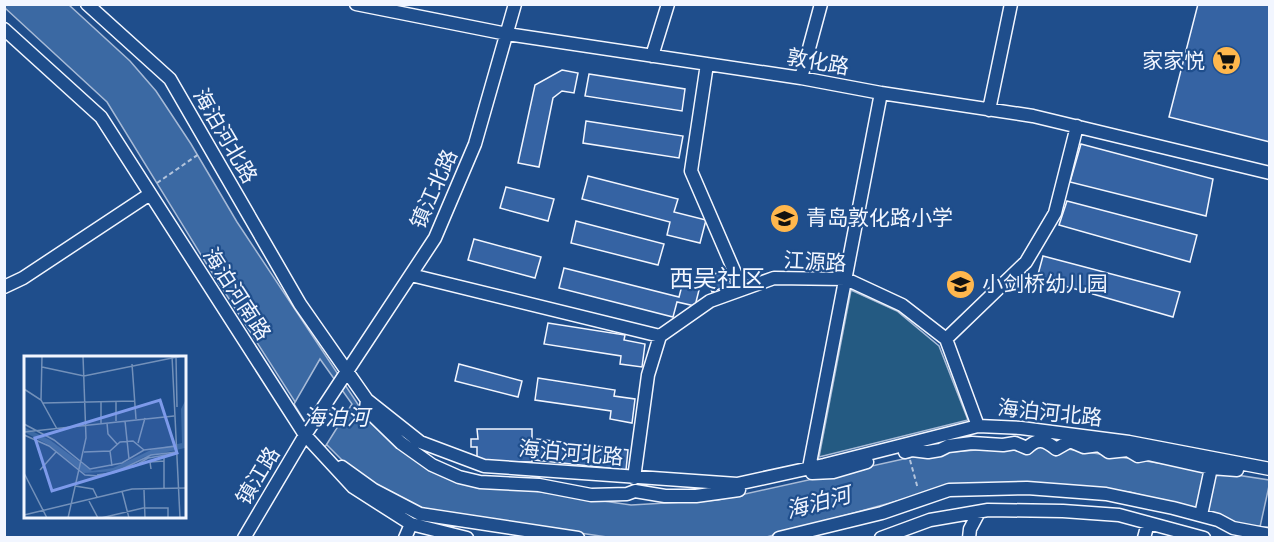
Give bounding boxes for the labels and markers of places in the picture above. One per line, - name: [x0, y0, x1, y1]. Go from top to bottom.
- supermarket icon: 家家悦: [1210, 45, 1242, 77]
- place label: 家家悦: [1142, 46, 1205, 76]
- school or university icon: 青岛敦化路小学: [769, 202, 801, 234]
- place label: 青岛敦化路小学: [806, 203, 953, 233]
- school or university icon: 小剑桥幼儿园: [945, 268, 977, 300]
- place label: 小剑桥幼儿园: [982, 269, 1108, 299]

